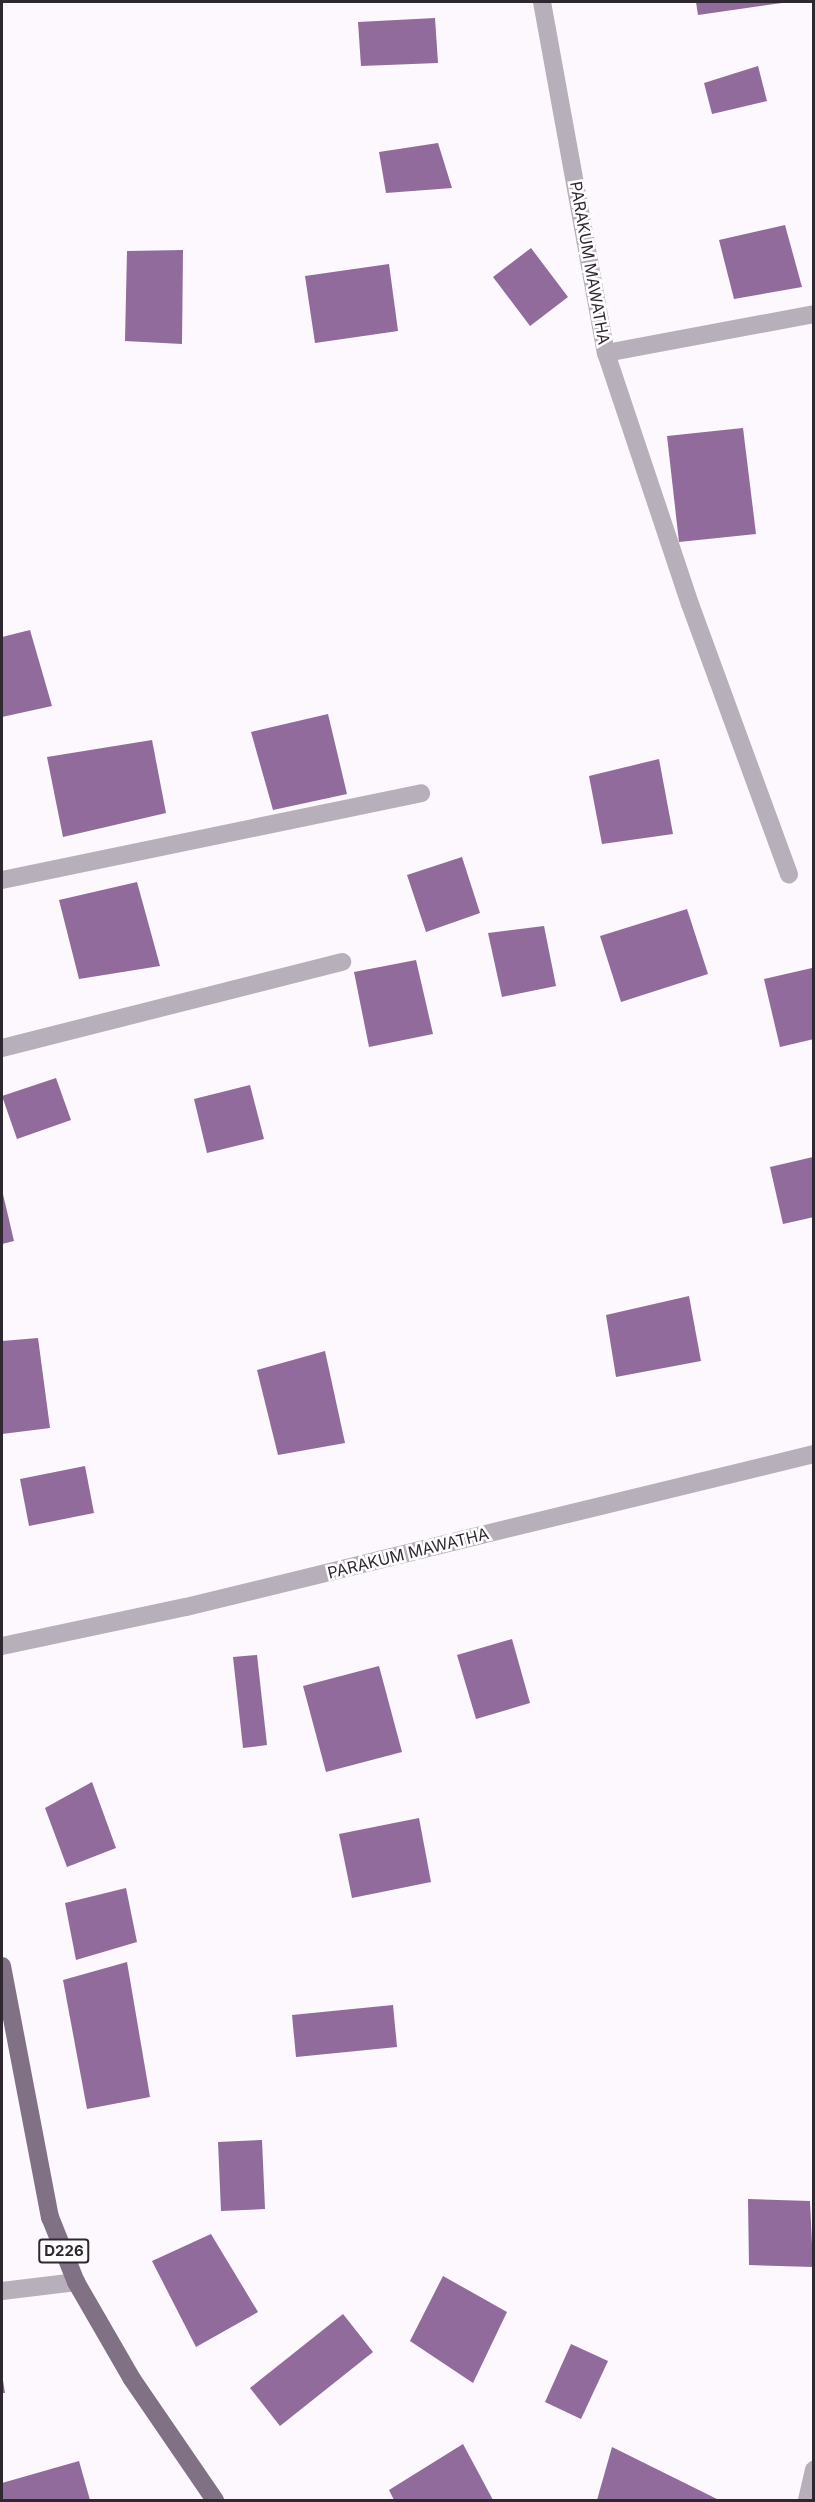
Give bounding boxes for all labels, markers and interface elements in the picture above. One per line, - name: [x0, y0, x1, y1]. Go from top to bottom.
- street label: PARAKUM MAWATHA: [566, 180, 614, 346]
- street label: PARAKUM MAWATHA: [325, 1524, 491, 1582]
- road number: D226: [37, 2239, 91, 2263]

